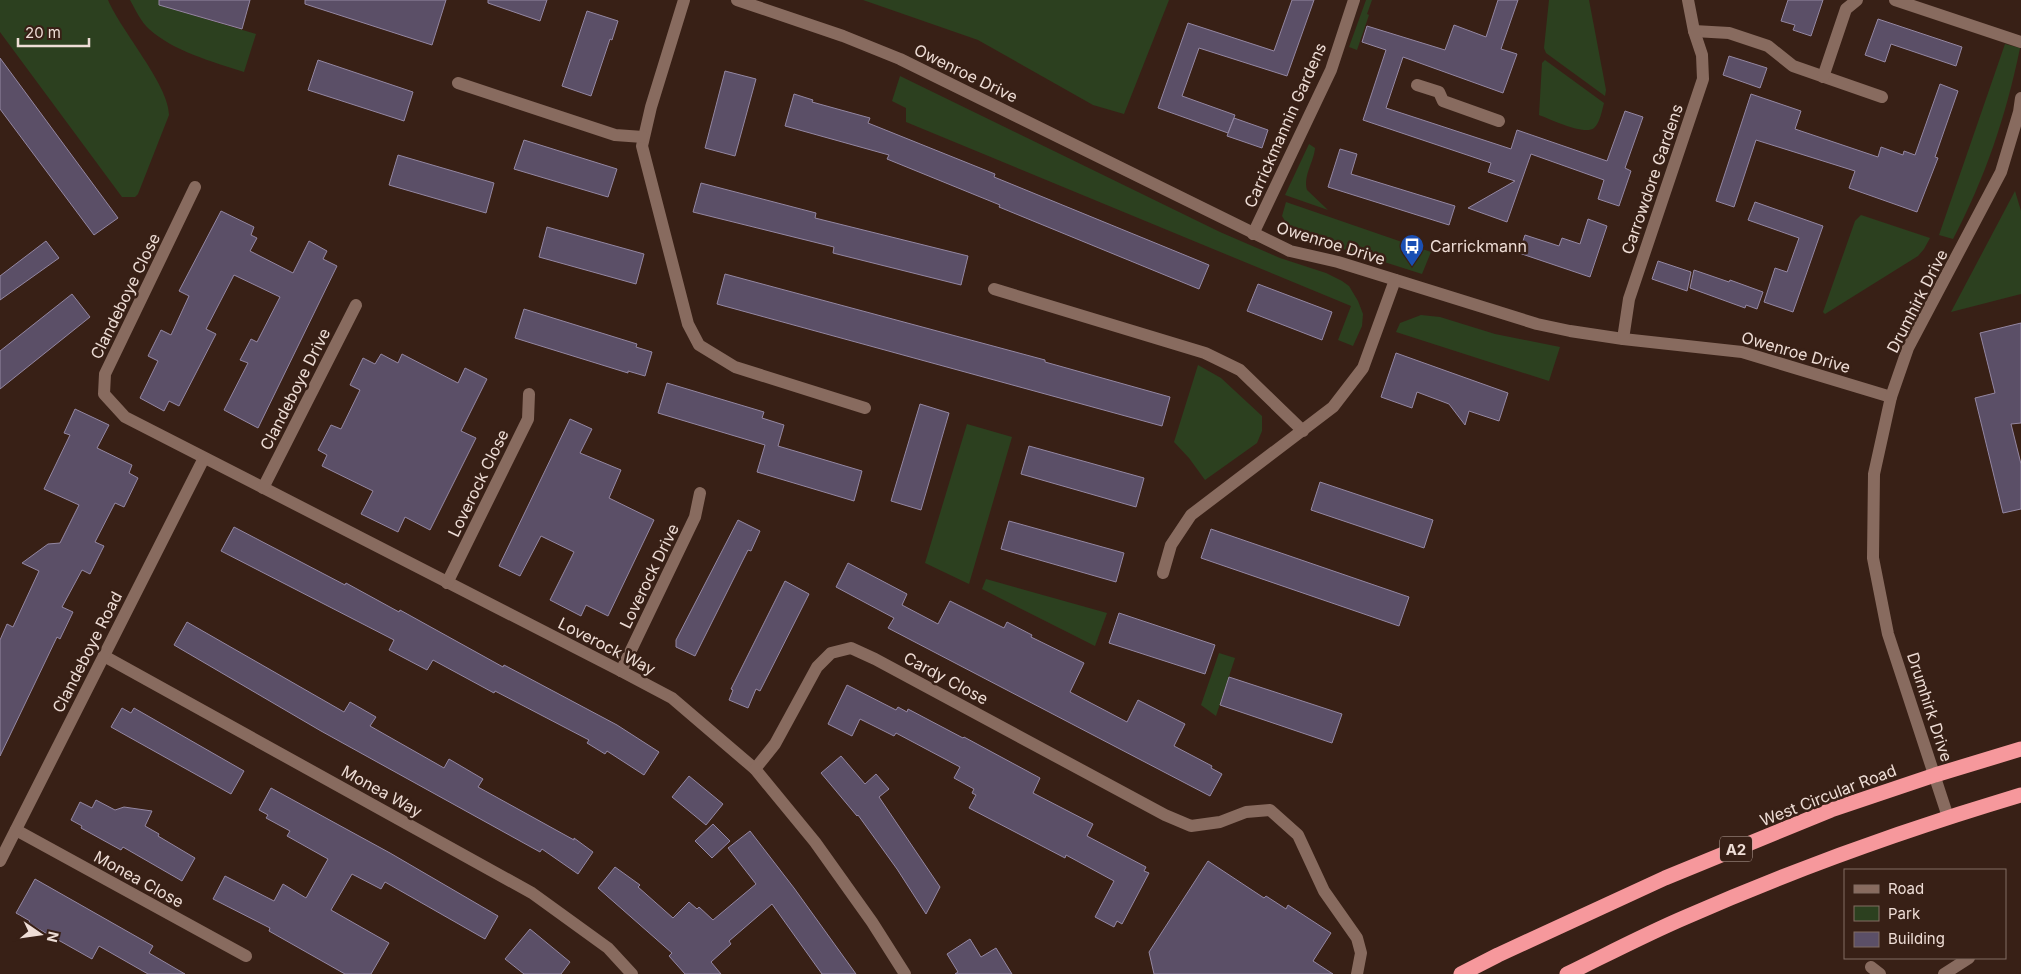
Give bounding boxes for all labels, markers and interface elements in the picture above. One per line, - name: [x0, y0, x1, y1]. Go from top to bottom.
- scale bar: [18, 15, 89, 47]
- text: 20 m: [25, 23, 61, 42]
- street label: Owenroe Drive: [911, 39, 1021, 107]
- street label: Carrickmannin Gardens: [1240, 39, 1330, 211]
- street label: Carrowdore Gardens: [1617, 101, 1687, 257]
- street label: Owenroe Drive: [1274, 217, 1388, 269]
- street label: Clandeboye Close: [86, 230, 164, 362]
- bus stop icon: Carrickmann: [1399, 233, 1425, 267]
- place label: Carrickmann: [1430, 236, 1527, 256]
- street label: Drumhirk Drive: [1882, 246, 1952, 356]
- street label: Clandeboye Drive: [256, 325, 334, 453]
- street label: Owenroe Drive: [1739, 327, 1853, 377]
- street label: Loverock Close: [443, 426, 513, 540]
- street label: Loverock Drive: [615, 520, 683, 632]
- street label: Clandeboye Road: [48, 588, 126, 716]
- street label: Loverock Way: [555, 613, 659, 679]
- street label: Cardy Close: [900, 647, 992, 709]
- street label: Drumhirk Drive: [1903, 650, 1957, 764]
- street label: West Circular Road: [1757, 760, 1899, 830]
- street label: Monea Way: [338, 761, 426, 821]
- road number: A2: [1720, 836, 1752, 862]
- street label: Monea Close: [91, 846, 187, 912]
- legend: [1844, 869, 2006, 959]
- text: Road: [1888, 879, 1924, 898]
- text: Park: [1888, 904, 1921, 923]
- north arrow: [15, 909, 65, 959]
- text: Building: [1888, 929, 1945, 948]
- text: N: [44, 930, 63, 944]

